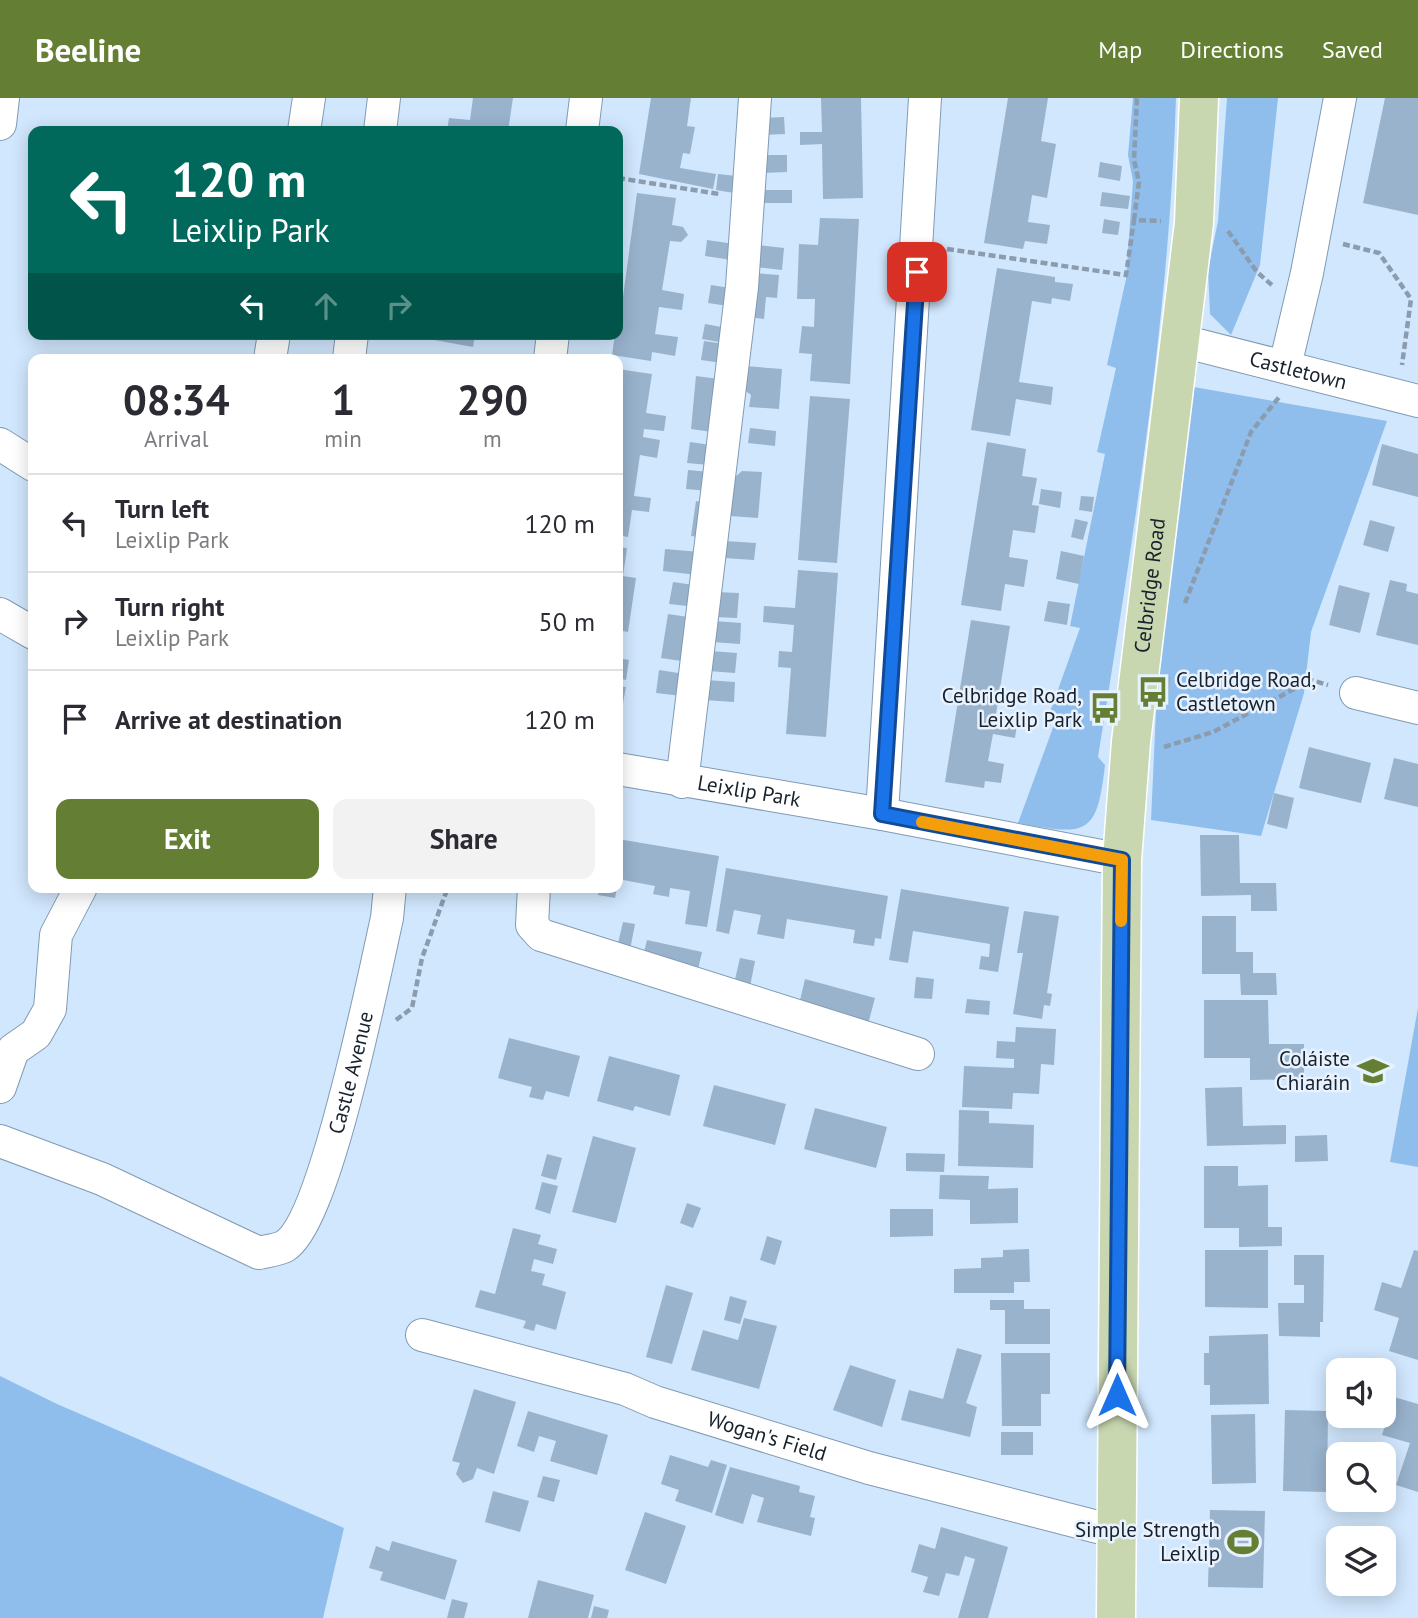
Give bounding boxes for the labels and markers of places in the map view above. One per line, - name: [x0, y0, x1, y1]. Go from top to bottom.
- pin: [887, 242, 947, 302]
- place label: Celbridge Road, Castletown: [1176, 666, 1316, 717]
- bus stop icon: Celbridge Road, Castletown: [1136, 675, 1170, 709]
- place label: Celbridge Road, Leixlip Park: [942, 682, 1082, 733]
- bus stop icon: Celbridge Road, Leixlip Park: [1088, 691, 1122, 725]
- place label: Coláiste Chiaráin: [1276, 1045, 1350, 1096]
- school or university icon: Coláiste Chiaráin: [1356, 1054, 1390, 1088]
- place label: Simple Strength Leixlip: [1075, 1516, 1220, 1567]
- sports icon: Simple Strength Leixlip: [1226, 1525, 1260, 1559]

